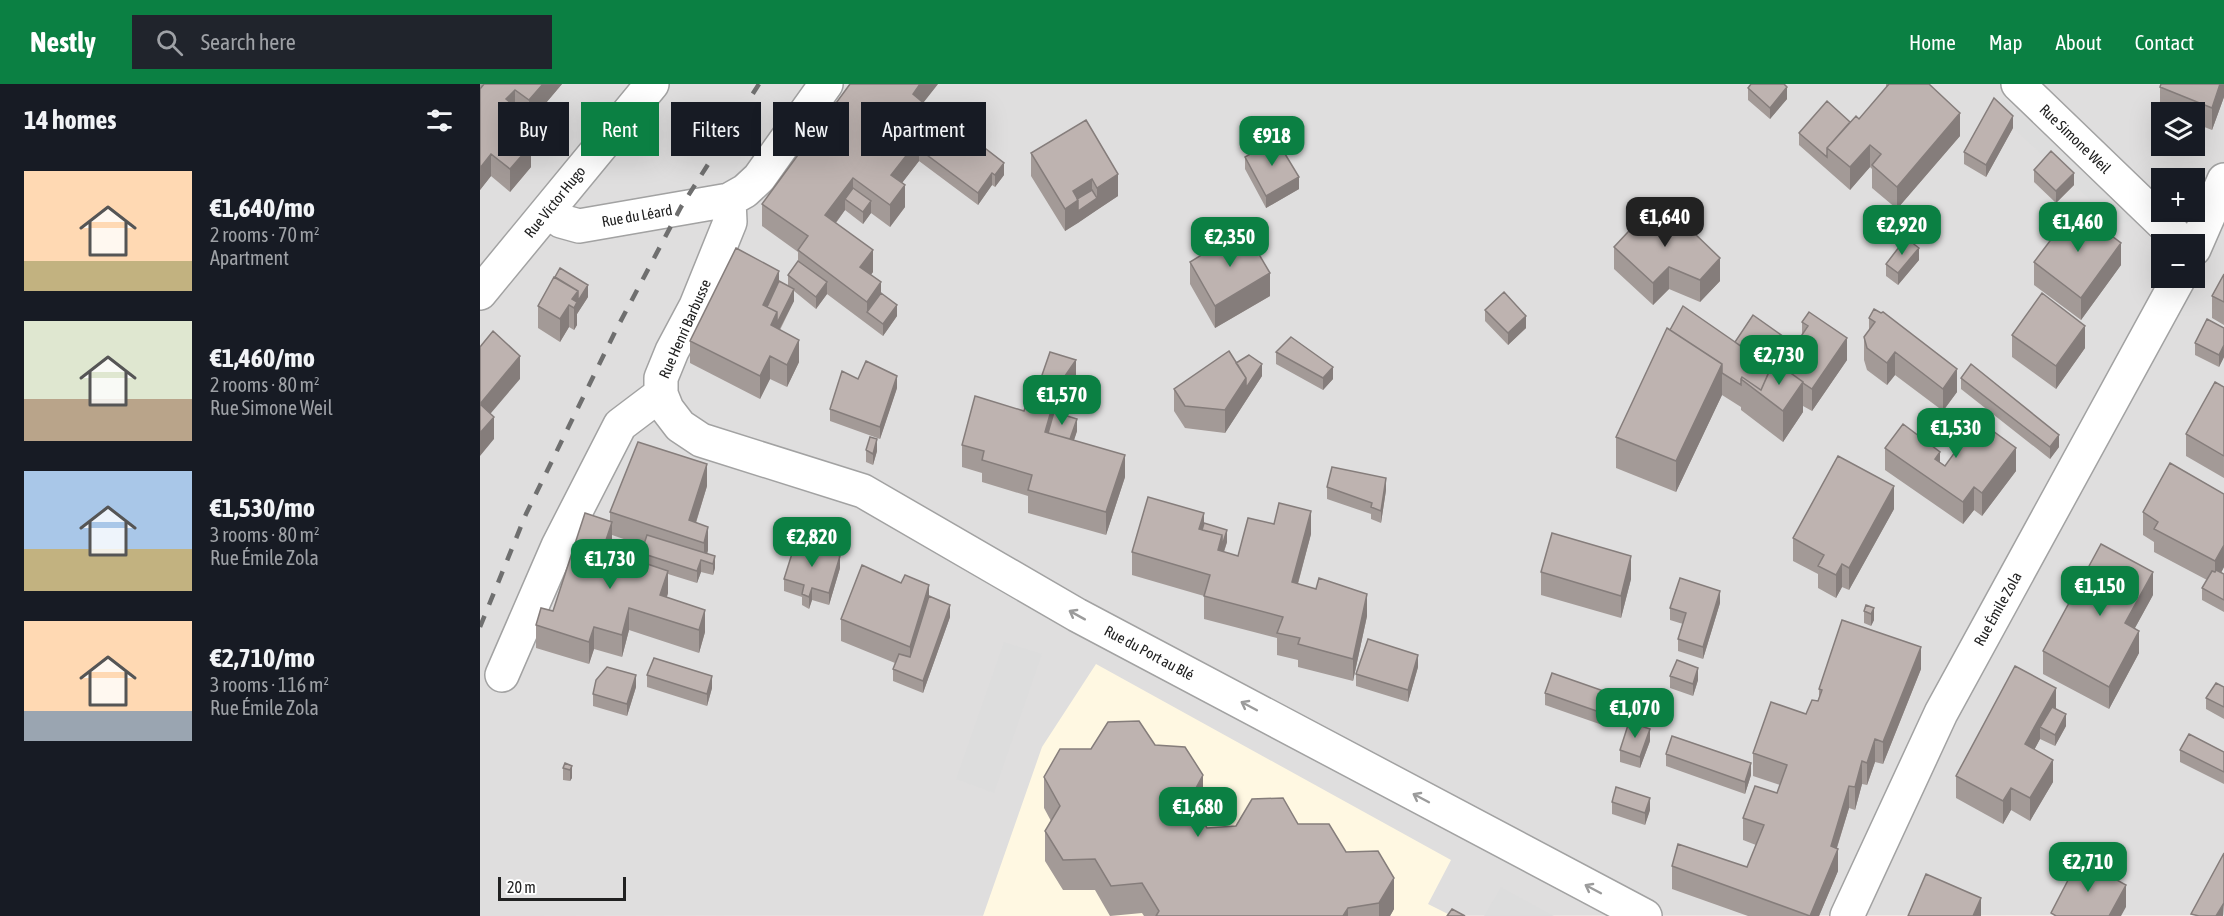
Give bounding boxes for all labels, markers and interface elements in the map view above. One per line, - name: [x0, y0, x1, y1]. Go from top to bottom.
- search box: [132, 15, 552, 69]
- text: Nestly: [30, 26, 96, 58]
- icon: search: [153, 26, 186, 59]
- text: Search here: [201, 29, 296, 55]
- text: Home: [1909, 30, 1956, 54]
- text: Map: [1989, 30, 2023, 54]
- text: About: [2056, 30, 2102, 54]
- text: Contact: [2135, 30, 2194, 54]
- street label: Rue Simone Weil: [2036, 101, 2114, 177]
- chip: Buy: [498, 102, 569, 156]
- chip: Rent: [581, 102, 659, 156]
- chip: Filters: [671, 102, 761, 156]
- chip: New: [773, 102, 849, 156]
- chip: Apartment: [861, 102, 986, 156]
- map controls: [2151, 102, 2205, 288]
- button: layers: [2151, 102, 2205, 156]
- icon: filters: [423, 104, 456, 137]
- text: 14 homes: [24, 105, 117, 135]
- pin: €918: [1236, 116, 1308, 167]
- text: €918: [1253, 124, 1291, 147]
- street label: Rue Victor Hugo: [521, 163, 589, 241]
- button: +: [2151, 168, 2205, 222]
- text: €1,640/mo: [210, 193, 315, 223]
- icon: home: [72, 195, 144, 267]
- pin: €1,640: [1616, 197, 1714, 248]
- street label: Rue du Léard: [600, 201, 673, 230]
- pin: €1,460: [2029, 202, 2127, 253]
- text: €1,640: [1640, 205, 1690, 228]
- pin: €2,920: [1853, 205, 1951, 256]
- text: €1,460: [2053, 210, 2103, 233]
- text: €2,920: [1877, 213, 1927, 236]
- pin: €2,350: [1181, 217, 1279, 268]
- text: 2 rooms · 70 m²: [210, 223, 320, 246]
- text: €2,350: [1205, 225, 1255, 248]
- button: −: [2151, 234, 2205, 288]
- text: Apartment: [210, 246, 289, 269]
- street label: Rue Henri Barbusse: [655, 276, 714, 381]
- pin: €2,730: [1730, 335, 1828, 386]
- text: €1,460/mo: [210, 343, 315, 373]
- text: €2,730: [1754, 343, 1804, 366]
- icon: home: [72, 345, 144, 417]
- text: 2 rooms · 80 m²: [210, 373, 320, 396]
- pin: €1,570: [1013, 375, 1111, 426]
- text: €1,570: [1037, 383, 1087, 406]
- text: Rue Simone Weil: [210, 396, 333, 419]
- pin: €1,530: [1907, 408, 2005, 459]
- text: €1,530: [1931, 416, 1981, 439]
- text: €1,530/mo: [210, 493, 315, 523]
- icon: home: [72, 495, 144, 567]
- pin: €2,820: [763, 517, 861, 568]
- text: 3 rooms · 80 m²: [210, 523, 320, 546]
- text: €2,820: [787, 525, 837, 548]
- pin: €1,730: [561, 539, 659, 590]
- text: Rue Émile Zola: [210, 546, 319, 569]
- text: €1,730: [585, 547, 635, 570]
- pin: €1,150: [2051, 566, 2149, 617]
- street label: Rue Émile Zola: [1970, 569, 2025, 649]
- text: €1,150: [2075, 574, 2125, 597]
- one-way arrow: [1068, 608, 1085, 620]
- street label: Rue du Port au Blé: [1102, 622, 1197, 683]
- text: €2,710/mo: [210, 643, 315, 673]
- icon: home: [72, 645, 144, 717]
- text: 3 rooms · 116 m²: [210, 673, 329, 696]
- pin: €1,070: [1586, 688, 1684, 739]
- text: Rue Émile Zola: [210, 696, 319, 719]
- text: €1,070: [1610, 696, 1660, 719]
- one-way arrow: [1240, 700, 1258, 711]
- pin: €1,680: [1149, 787, 1247, 838]
- one-way arrow: [1412, 791, 1430, 803]
- text: €1,680: [1173, 795, 1223, 818]
- pin: €2,710: [2039, 842, 2137, 893]
- text: €2,710: [2063, 850, 2113, 873]
- scale bar: [498, 874, 626, 902]
- text: 20 m: [507, 878, 536, 896]
- one-way arrow: [1585, 883, 1603, 894]

